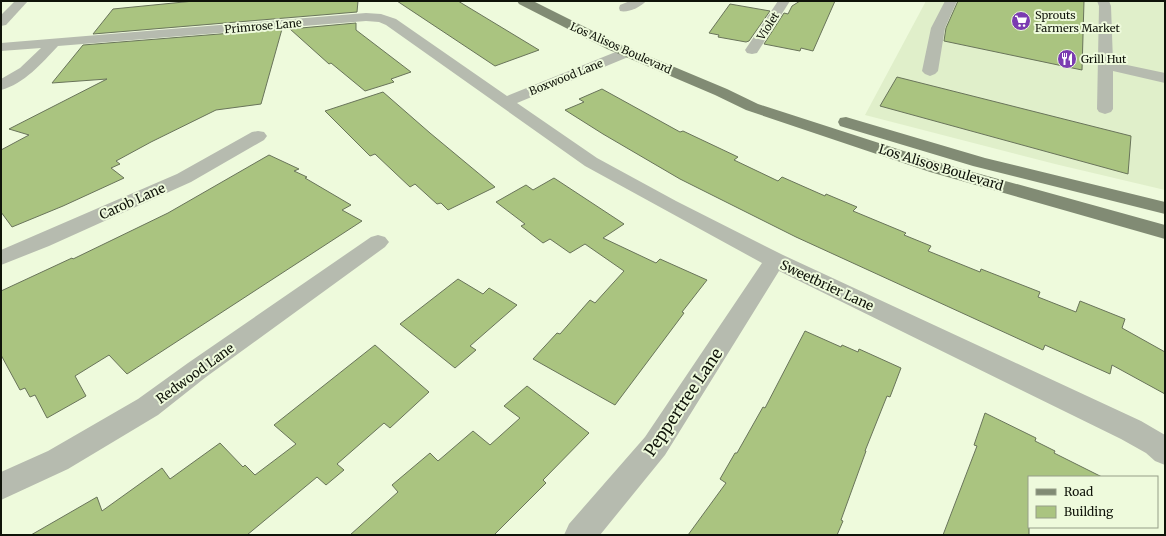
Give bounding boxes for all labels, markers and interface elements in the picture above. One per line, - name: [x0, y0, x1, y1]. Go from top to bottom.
- place label: Sprouts Farmers Market: [1035, 8, 1120, 35]
- street label: Violet: [753, 9, 783, 43]
- supermarket icon: Sprouts Farmers Market: [1010, 10, 1032, 32]
- street label: Primrose Lane: [224, 16, 302, 36]
- street label: Los Alisos Boulevard: [568, 19, 674, 77]
- restaurant icon: Grill Hut: [1056, 48, 1078, 70]
- place label: Grill Hut: [1081, 52, 1127, 66]
- street label: Boxwood Lane: [527, 56, 605, 98]
- street label: Los Alisos Boulevard: [876, 140, 1005, 195]
- street label: Carob Lane: [97, 179, 168, 224]
- street label: Sweetbrier Lane: [777, 256, 877, 315]
- street label: Redwood Lane: [153, 339, 238, 407]
- street label: Peppertree Lane: [639, 344, 727, 460]
- legend: [1028, 476, 1158, 528]
- text: Road: [1064, 484, 1093, 499]
- text: Building: [1064, 504, 1114, 519]

